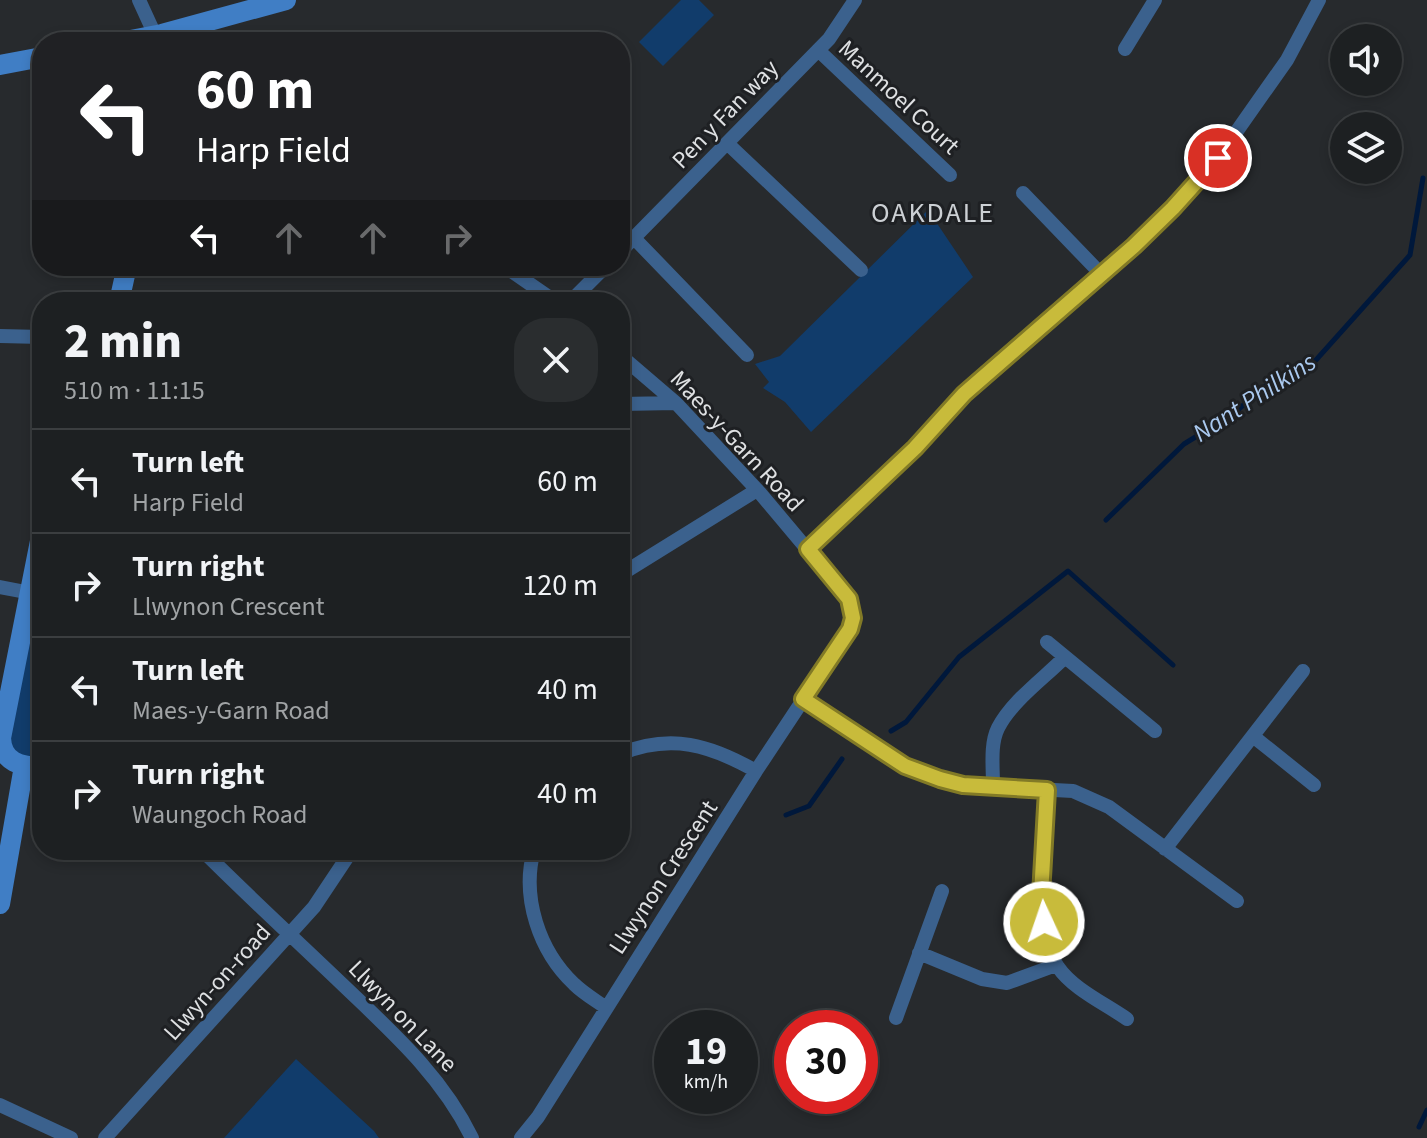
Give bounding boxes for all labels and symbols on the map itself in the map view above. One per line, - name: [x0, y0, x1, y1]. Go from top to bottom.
- street label: Manmoel Court: [830, 32, 967, 163]
- street label: Pen y Fan way: [664, 52, 787, 177]
- pin: [1184, 124, 1252, 192]
- district label: OAKDALE: [871, 193, 995, 233]
- water label: Nant Philkins: [1185, 344, 1323, 451]
- street label: Maes-y-Garn Road: [662, 363, 812, 520]
- street label: Llwynon Crescent: [600, 793, 726, 961]
- position arrow: [1002, 880, 1086, 964]
- street label: Llwyn-on-road: [155, 916, 279, 1049]
- street label: Llwyn on Lane: [340, 952, 465, 1080]
- speed limit sign: 30: [774, 1010, 878, 1114]

